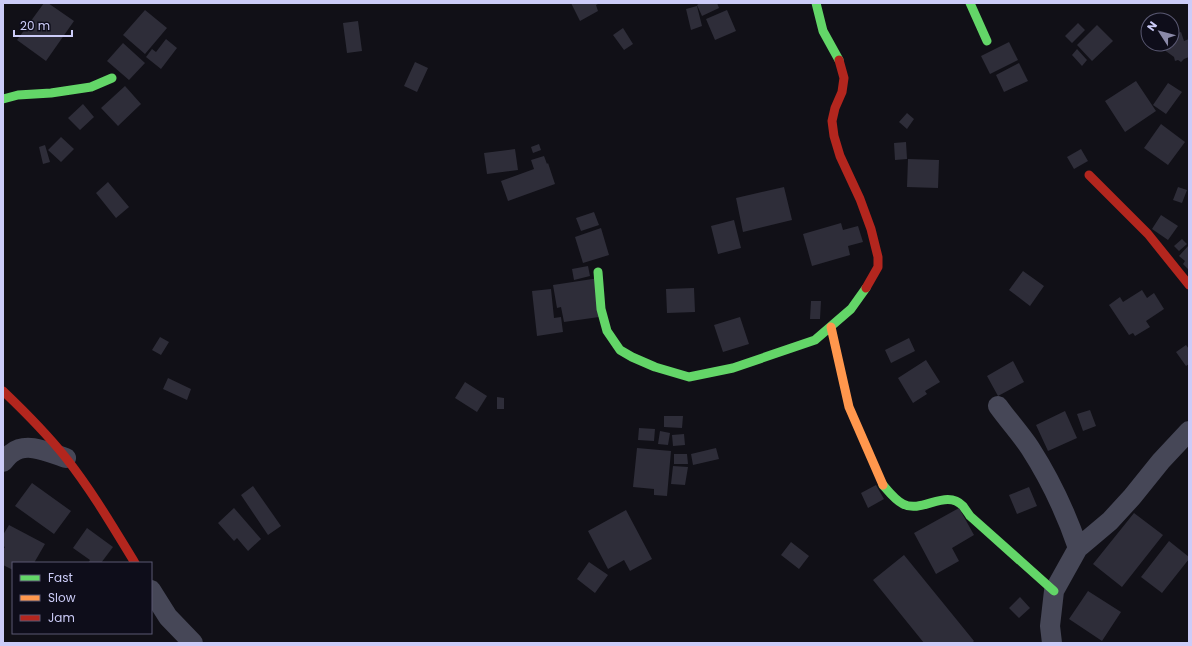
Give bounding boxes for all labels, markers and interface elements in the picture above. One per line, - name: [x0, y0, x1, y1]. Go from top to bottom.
- scale bar: [14, 12, 72, 38]
- north arrow: [1140, 12, 1180, 52]
- text: 20 m: [20, 17, 50, 34]
- text: N: [1143, 18, 1161, 34]
- legend: [12, 562, 152, 634]
- text: Fast: [48, 569, 73, 586]
- text: Slow: [48, 589, 76, 606]
- text: Jam: [48, 609, 75, 626]

